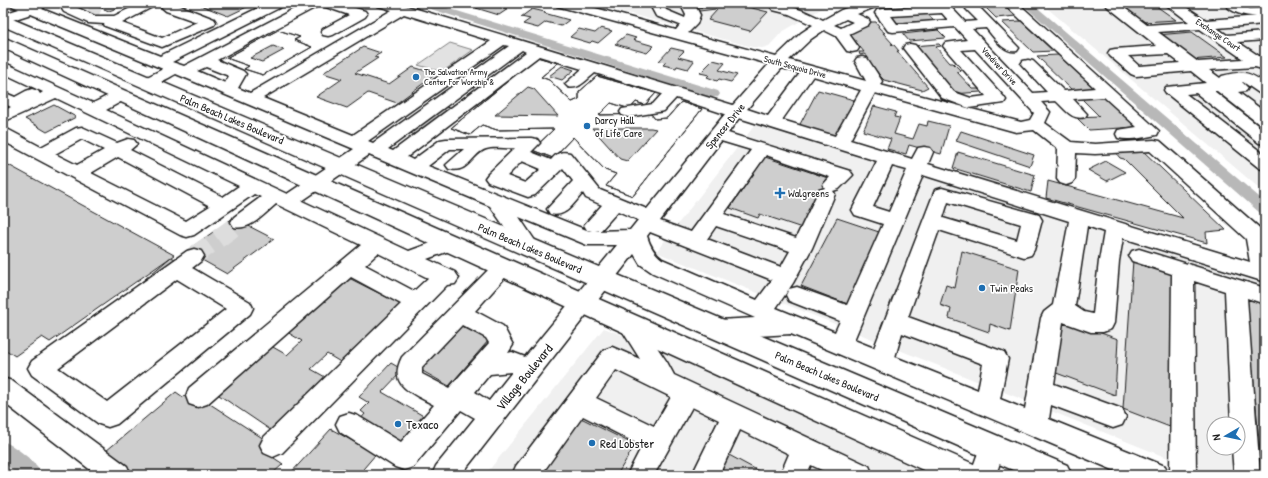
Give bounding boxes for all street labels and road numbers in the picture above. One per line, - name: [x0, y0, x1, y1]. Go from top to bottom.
- street label: Exchange Court: [1193, 16, 1243, 55]
- street label: Vandiver Drive: [978, 44, 1020, 88]
- street label: South Sequoia Drive: [763, 53, 828, 81]
- street label: Palm Beach Lakes Boulevard: [178, 91, 287, 147]
- street label: Spencer Drive: [702, 100, 748, 152]
- street label: Palm Beach Lakes Boulevard: [476, 220, 585, 276]
- street label: Village Boulevard: [492, 340, 556, 414]
- street label: Palm Beach Lakes Boulevard: [773, 348, 882, 404]

